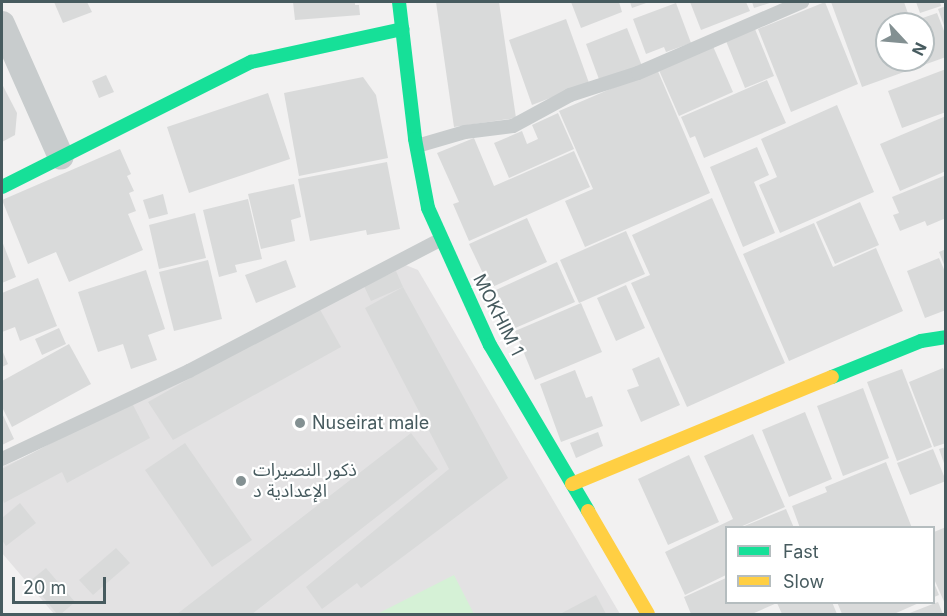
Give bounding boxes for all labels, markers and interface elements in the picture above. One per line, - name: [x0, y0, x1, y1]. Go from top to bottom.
- north arrow: [875, 12, 935, 72]
- text: N: [908, 39, 931, 59]
- street label: MOKHIM 1: [468, 270, 528, 360]
- place label: Nuseirat male: [312, 412, 429, 434]
- marker: Nuseirat male: [293, 416, 307, 430]
- place label: ذكور النصيرات الإعدادية د: [253, 460, 357, 502]
- marker: ذكور النصيرات الإعدادية د: [234, 474, 248, 488]
- legend: [725, 526, 935, 604]
- text: Fast: [783, 541, 819, 562]
- scale bar: [15, 565, 110, 603]
- text: Slow: [783, 571, 824, 592]
- text: 20 m: [23, 577, 66, 598]

